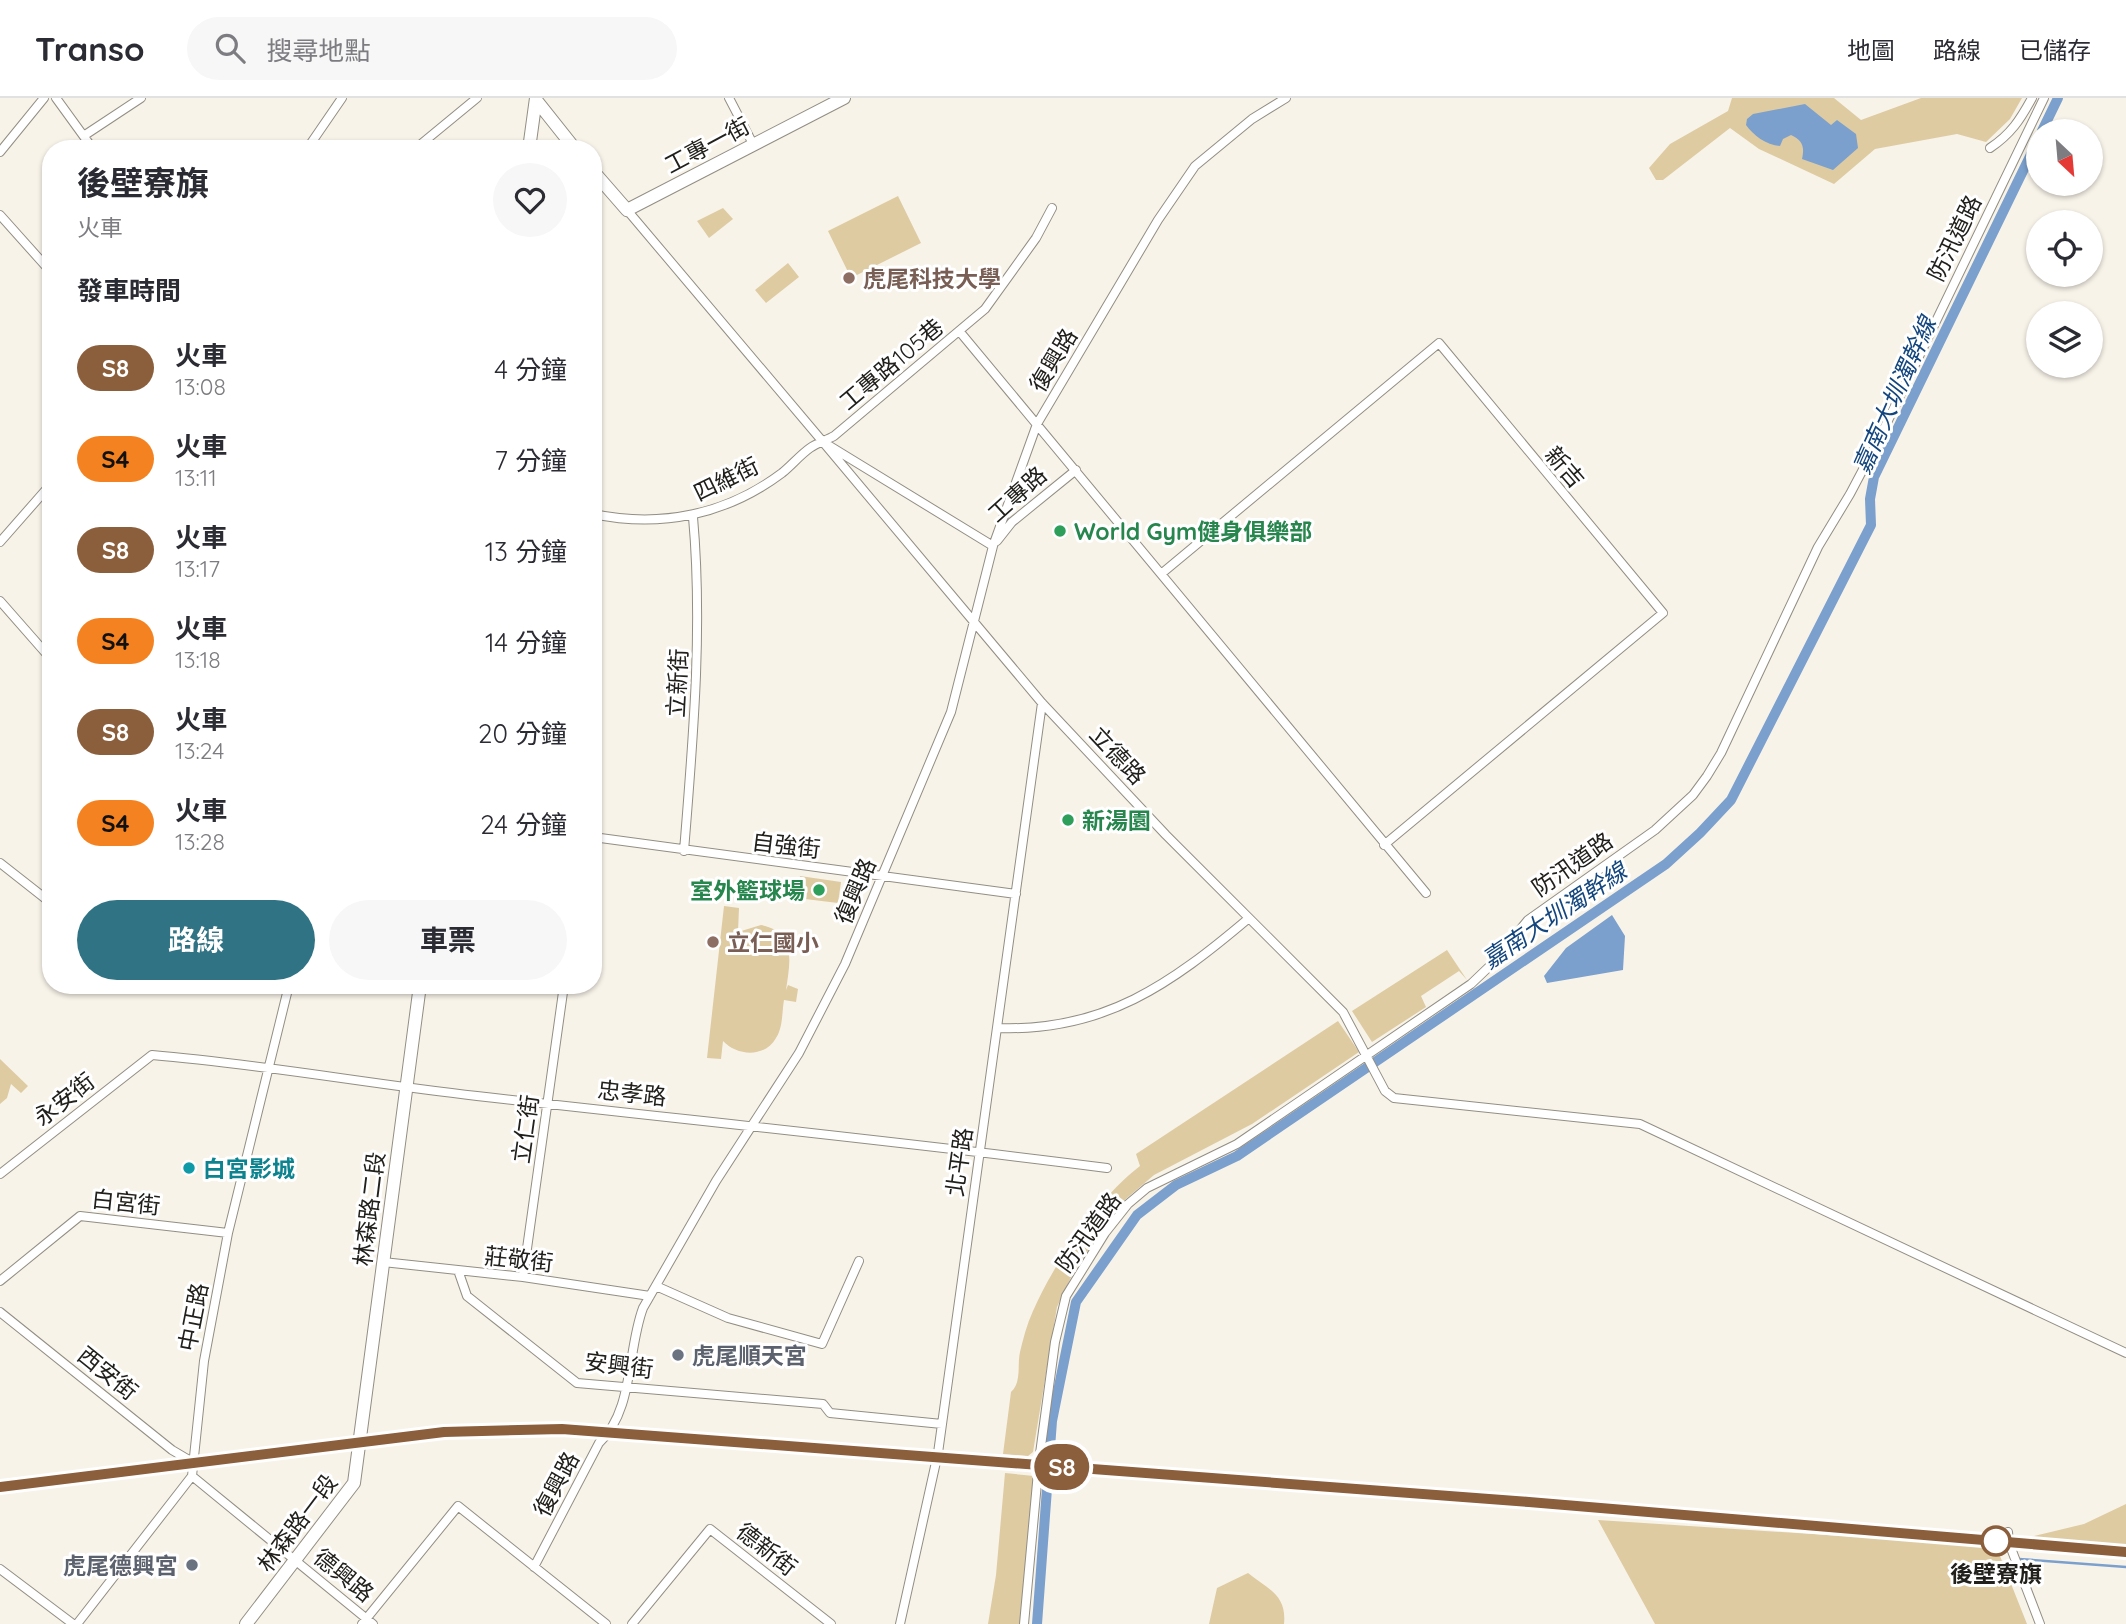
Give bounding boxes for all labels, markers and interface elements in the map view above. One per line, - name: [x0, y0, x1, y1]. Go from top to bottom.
- search box: [187, 17, 677, 80]
- text: Transo: [35, 28, 145, 69]
- icon: search: [211, 29, 249, 67]
- text: 搜尋地點: [267, 34, 371, 67]
- text: 地圖: [1847, 35, 1895, 65]
- text: 路線: [1933, 35, 1981, 65]
- text: 已儲存: [2019, 35, 2091, 65]
- street label: 工專一街: [660, 111, 754, 179]
- north arrow: [2026, 119, 2104, 196]
- map controls: [2026, 119, 2103, 378]
- text: 後壁寮旗: [77, 162, 209, 203]
- button: heart: [493, 163, 567, 237]
- street label: 防汛道路: [1921, 190, 1987, 286]
- button: locate: [2026, 210, 2103, 287]
- text: 火車: [77, 213, 123, 242]
- place label: 虎尾科技大學: [863, 264, 1001, 293]
- marker: 虎尾科技大學: [841, 270, 857, 286]
- text: 發車時間: [77, 274, 181, 307]
- button: layers: [2026, 301, 2103, 378]
- water label: 嘉南大圳濁幹線: [1846, 309, 1943, 478]
- street label: 工專路105巷: [833, 312, 949, 416]
- street label: 復興路: [1023, 323, 1083, 397]
- text: 火車: [175, 339, 227, 372]
- text: S8: [102, 353, 129, 383]
- text: 4 分鐘: [494, 353, 567, 386]
- text: 13:08: [175, 372, 226, 401]
- text: 火車: [175, 430, 227, 463]
- street label: 新吉: [1539, 440, 1591, 494]
- text: S4: [101, 444, 130, 474]
- text: 7 分鐘: [495, 444, 567, 477]
- street label: 四維街: [689, 451, 763, 507]
- street label: 工專路: [982, 460, 1052, 528]
- text: 13:11: [175, 463, 217, 492]
- place label: World Gym健身俱樂部: [1074, 517, 1312, 546]
- text: 火車: [175, 521, 227, 554]
- marker: World Gym健身俱樂部: [1052, 523, 1068, 539]
- text: S8: [102, 535, 129, 565]
- text: 13 分鐘: [485, 535, 567, 568]
- text: 13:17: [175, 554, 220, 583]
- text: 火車: [175, 612, 227, 645]
- text: S4: [101, 626, 130, 656]
- text: 14 分鐘: [485, 626, 567, 659]
- text: 13:18: [175, 645, 221, 674]
- street label: 立新街: [661, 648, 693, 718]
- text: 火車: [175, 703, 227, 736]
- text: S8: [102, 717, 129, 747]
- text: 20 分鐘: [478, 717, 567, 750]
- street label: 立德路: [1084, 720, 1152, 790]
- text: 13:24: [175, 736, 224, 765]
- text: 火車: [175, 794, 227, 827]
- place label: 新湯園: [1082, 806, 1151, 835]
- text: S4: [101, 808, 130, 838]
- text: 24 分鐘: [480, 808, 567, 841]
- marker: 新湯園: [1060, 812, 1076, 828]
- street label: 自強街: [750, 826, 822, 864]
- street label: 防汛道路: [1526, 826, 1618, 902]
- text: 13:28: [175, 827, 225, 856]
- street label: 復興路: [828, 854, 882, 928]
- water label: 嘉南大圳濁幹線: [1476, 854, 1635, 974]
- place label: 室外籃球場: [690, 876, 805, 905]
- marker: 室外籃球場: [811, 882, 827, 898]
- button: 路線: [77, 900, 315, 980]
- button: 車票: [329, 900, 567, 980]
- place label: 立仁國小: [727, 928, 819, 957]
- marker: 立仁國小: [705, 934, 721, 950]
- street label: 永安街: [28, 1066, 100, 1132]
- street label: 忠孝路: [596, 1075, 668, 1111]
- street label: 立仁街: [506, 1093, 544, 1165]
- street label: 北平路: [940, 1126, 978, 1198]
- street label: 林森路二段: [348, 1150, 390, 1268]
- place label: 白宮影城: [203, 1154, 295, 1183]
- marker: 白宮影城: [181, 1160, 197, 1176]
- street label: 白宮街: [90, 1184, 162, 1220]
- street label: 防汛道路: [1049, 1186, 1127, 1278]
- street label: 莊敬街: [483, 1241, 555, 1277]
- street label: 中正路: [172, 1280, 214, 1354]
- street label: 西安街: [72, 1340, 144, 1406]
- place label: 虎尾順天宮: [692, 1341, 807, 1370]
- street label: 安興街: [583, 1346, 655, 1384]
- marker: 虎尾順天宮: [670, 1347, 686, 1363]
- line badge: S8: [1030, 1444, 1094, 1490]
- street label: 復興路: [527, 1447, 585, 1521]
- text: S8: [1048, 1452, 1076, 1482]
- street label: 林森路一段: [251, 1468, 343, 1578]
- street label: 德新街: [731, 1516, 803, 1582]
- marker: 後壁寮旗: [1981, 1526, 2011, 1556]
- street label: 德興路: [308, 1542, 380, 1608]
- place label: 虎尾德興宮: [63, 1551, 178, 1580]
- marker: 虎尾德興宮: [184, 1557, 200, 1573]
- place label: 後壁寮旗: [1950, 1559, 2042, 1588]

